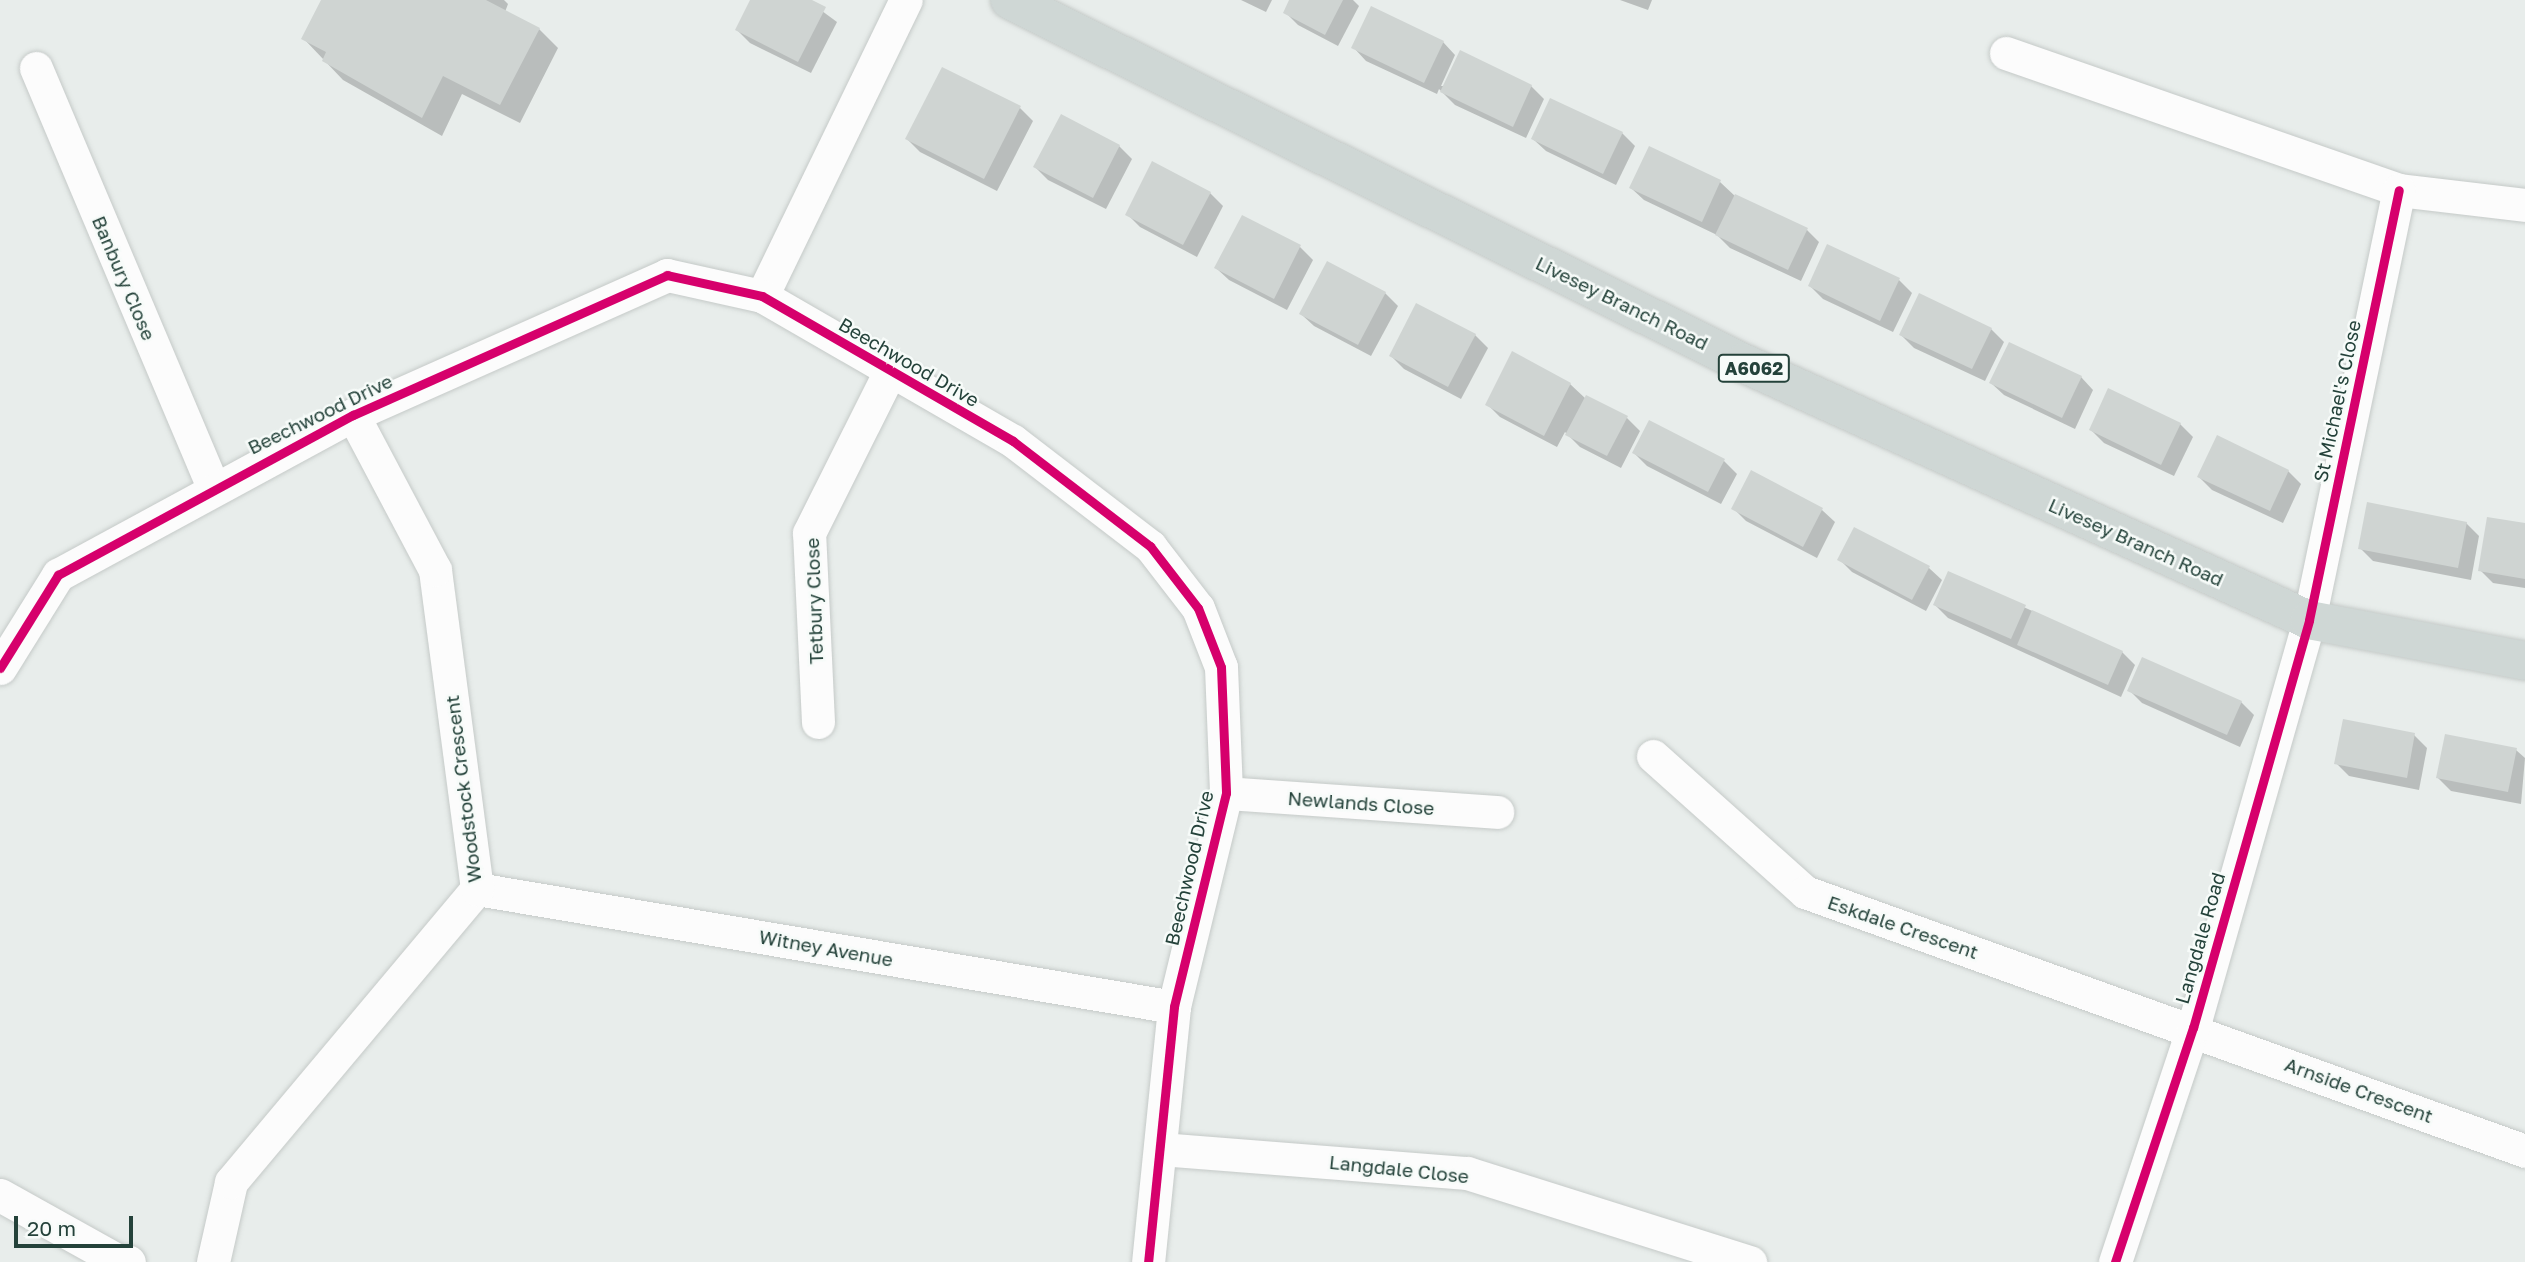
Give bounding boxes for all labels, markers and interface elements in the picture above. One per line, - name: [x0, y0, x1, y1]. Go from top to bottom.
- street label: Banbury Close: [88, 212, 160, 344]
- street label: Livesey Branch Road: [1532, 251, 1712, 355]
- street label: Beechwood Drive: [835, 313, 983, 411]
- street label: St Michael's Close: [2309, 318, 2365, 484]
- road number: A6062: [1717, 354, 1791, 382]
- street label: Beechwood Drive: [244, 369, 396, 459]
- street label: Livesey Branch Road: [2045, 493, 2227, 591]
- street label: Tetbury Close: [800, 537, 828, 665]
- street label: Woodstock Crescent: [440, 694, 486, 884]
- street label: Newlands Close: [1287, 787, 1435, 819]
- street label: Beechwood Drive: [1160, 788, 1218, 948]
- street label: Langdale Road: [2170, 870, 2230, 1006]
- street label: Eskdale Crescent: [1825, 891, 1981, 963]
- street label: Witney Avenue: [757, 925, 895, 971]
- street label: Arnside Crescent: [2282, 1053, 2436, 1127]
- street label: Langdale Close: [1328, 1150, 1470, 1188]
- scale bar: [18, 1202, 136, 1246]
- text: 20 m: [27, 1215, 76, 1241]

